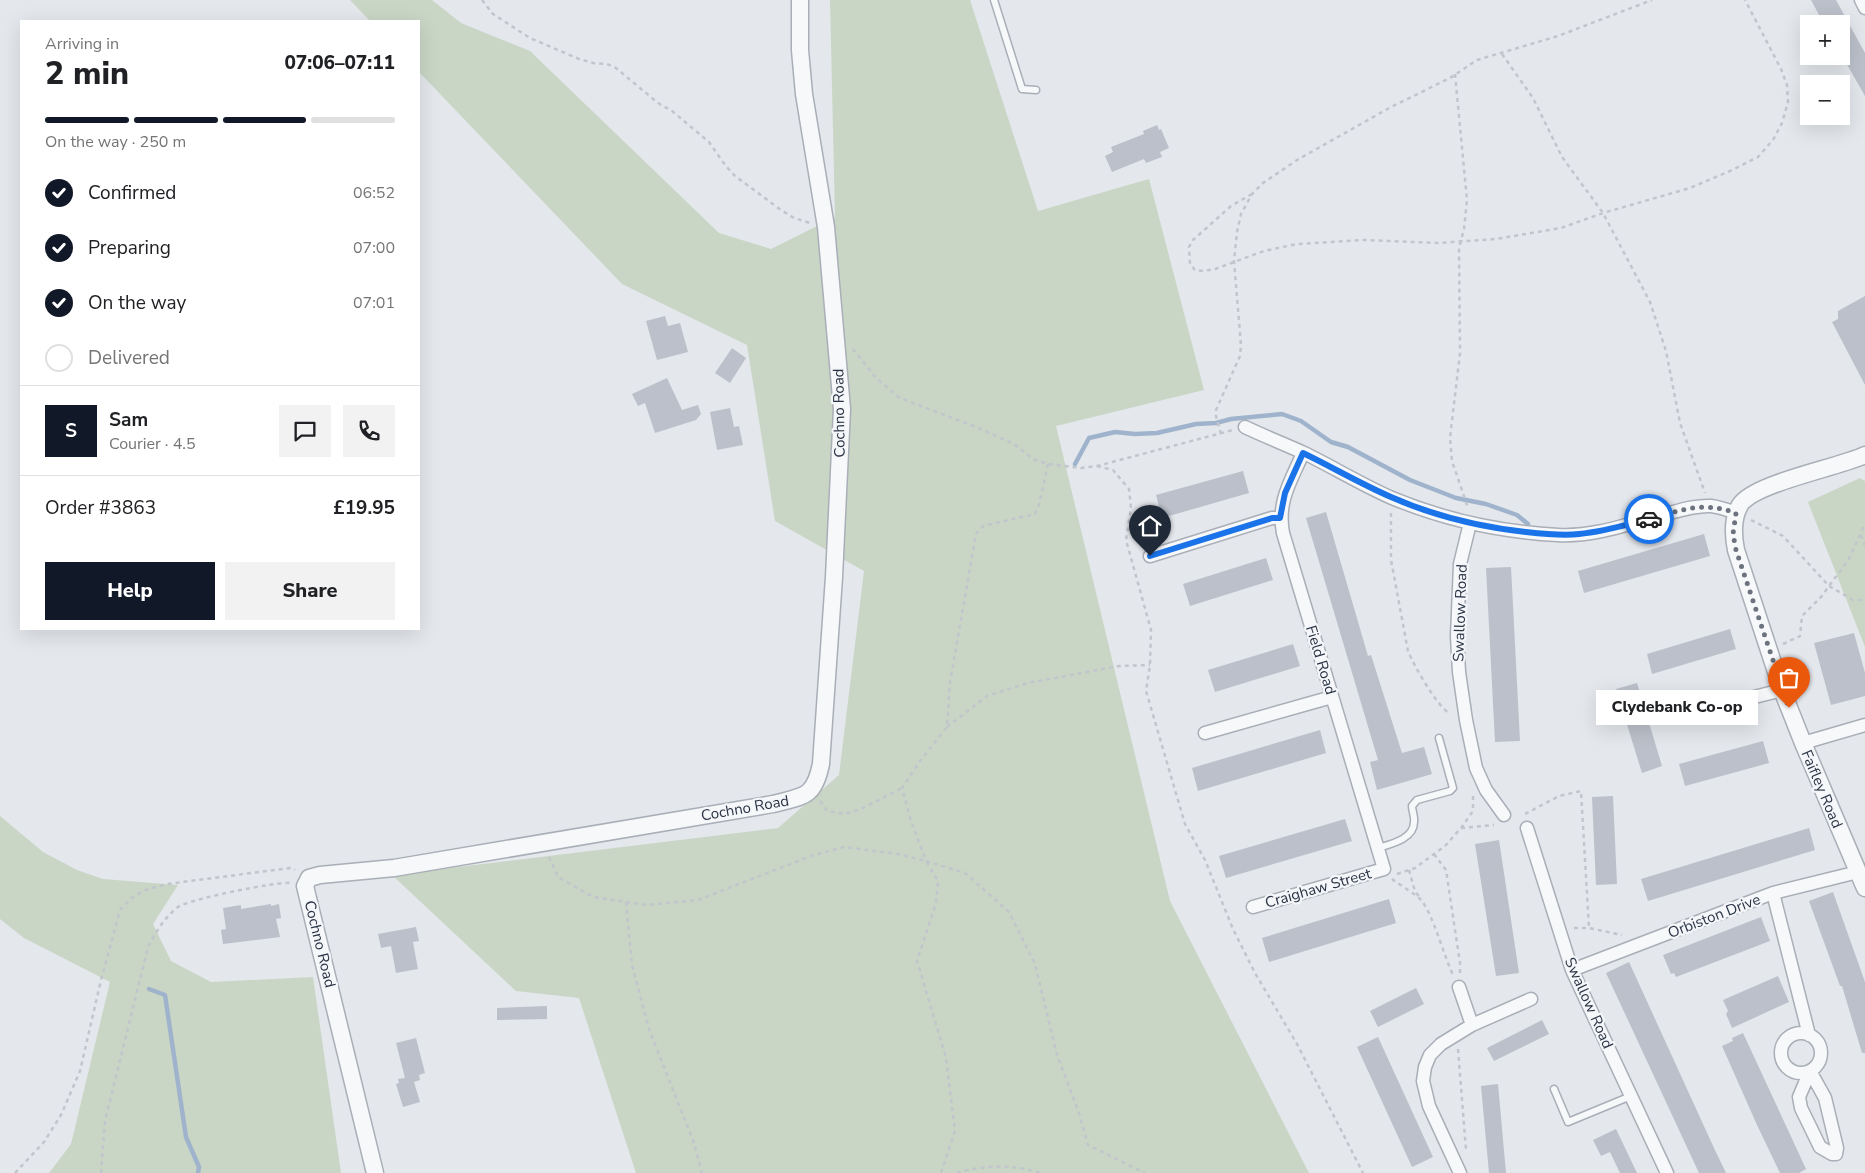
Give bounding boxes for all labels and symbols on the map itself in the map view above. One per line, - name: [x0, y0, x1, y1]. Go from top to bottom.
- street label: Cochno Road: [828, 368, 850, 458]
- courier: [1624, 494, 1674, 544]
- pin: [1129, 505, 1171, 556]
- street label: Swallow Road: [1448, 564, 1472, 662]
- street label: Field Road: [1301, 623, 1341, 697]
- pin: [1768, 657, 1810, 708]
- callout: Clydebank Co-op: [1596, 690, 1759, 726]
- street label: Faifley Road: [1797, 747, 1847, 831]
- street label: Cochno Road: [699, 790, 791, 826]
- street label: Craighaw Street: [1263, 863, 1374, 913]
- street label: Orbiston Drive: [1665, 889, 1763, 943]
- street label: Cochno Road: [300, 898, 340, 990]
- street label: Swallow Road: [1560, 954, 1618, 1052]

